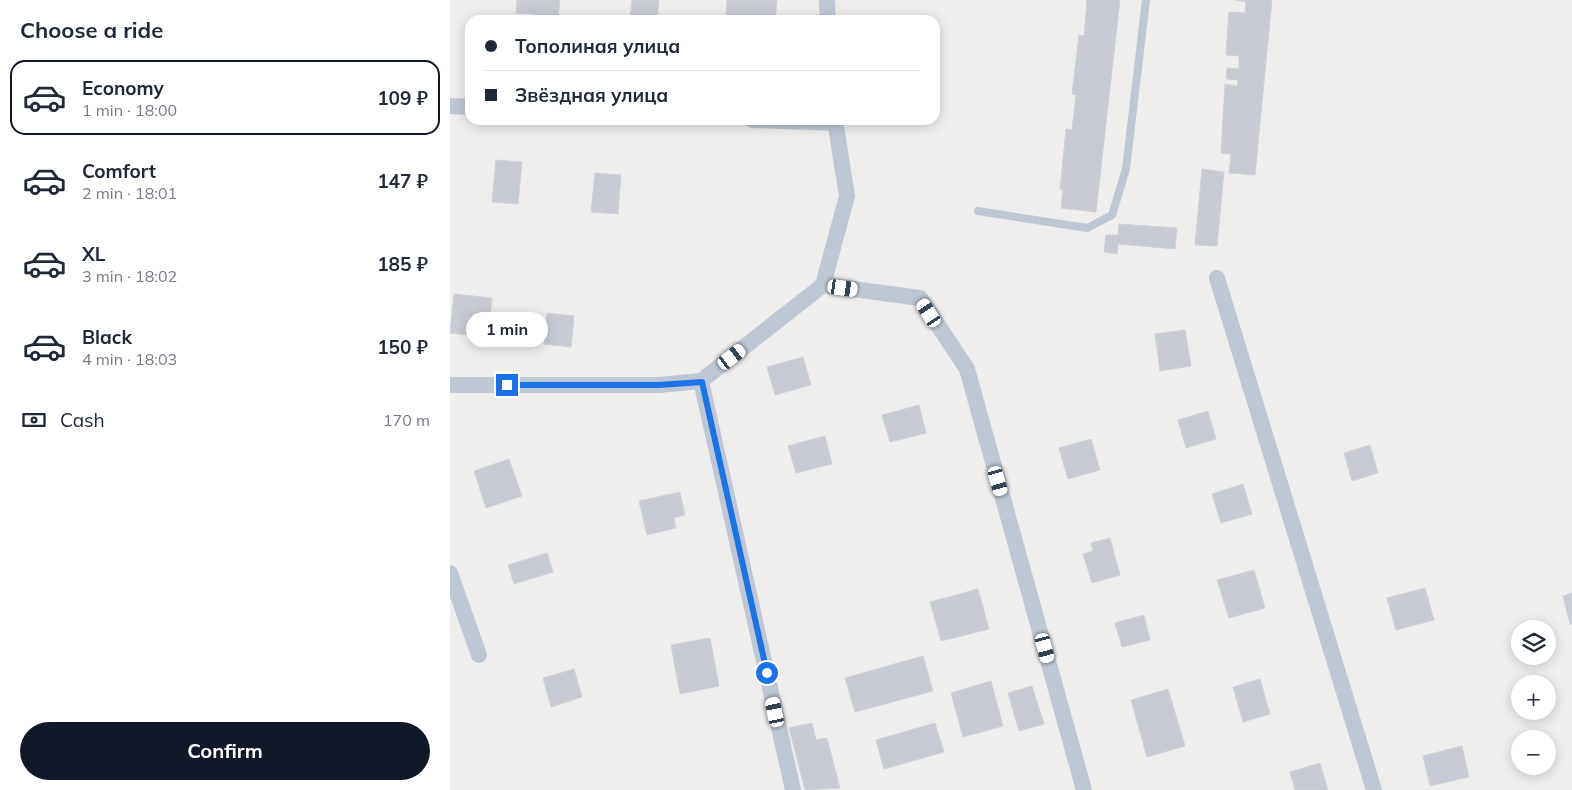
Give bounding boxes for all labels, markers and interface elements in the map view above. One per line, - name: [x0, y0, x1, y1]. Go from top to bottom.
- text: Choose a ride: [20, 16, 163, 44]
- text: Тополиная улица: [515, 34, 680, 58]
- icon: car: [22, 75, 67, 120]
- text: Economy: [82, 76, 164, 100]
- text: Звёздная улица: [515, 83, 668, 107]
- text: 109 ₽: [377, 86, 428, 110]
- text: 1 min · 18:00: [82, 100, 177, 120]
- icon: car: [22, 158, 67, 203]
- text: Comfort: [82, 159, 156, 183]
- text: 147 ₽: [377, 169, 428, 193]
- text: 2 min · 18:01: [82, 183, 177, 203]
- icon: car: [22, 241, 67, 286]
- text: XL: [82, 242, 105, 266]
- text: 185 ₽: [377, 252, 428, 276]
- text: 3 min · 18:02: [82, 266, 177, 286]
- car: [827, 278, 858, 298]
- car: [914, 296, 943, 330]
- callout: 1 min: [466, 312, 548, 348]
- text: 1 min: [486, 319, 528, 339]
- icon: car: [22, 324, 67, 369]
- text: Black: [82, 325, 132, 349]
- text: 150 ₽: [377, 335, 428, 359]
- car: [715, 342, 748, 372]
- text: 4 min · 18:03: [82, 349, 177, 369]
- route end: [496, 374, 518, 396]
- icon: cash: [20, 406, 48, 434]
- text: Cash: [60, 408, 105, 432]
- text: 170 m: [383, 410, 430, 430]
- car: [986, 465, 1009, 497]
- map controls: [1511, 620, 1556, 775]
- button: layers: [1511, 620, 1556, 665]
- car: [1033, 632, 1056, 664]
- route start: [756, 662, 778, 684]
- button: +: [1511, 675, 1556, 720]
- car: [764, 696, 785, 728]
- button: Confirm: [20, 722, 430, 780]
- button: −: [1511, 730, 1556, 775]

